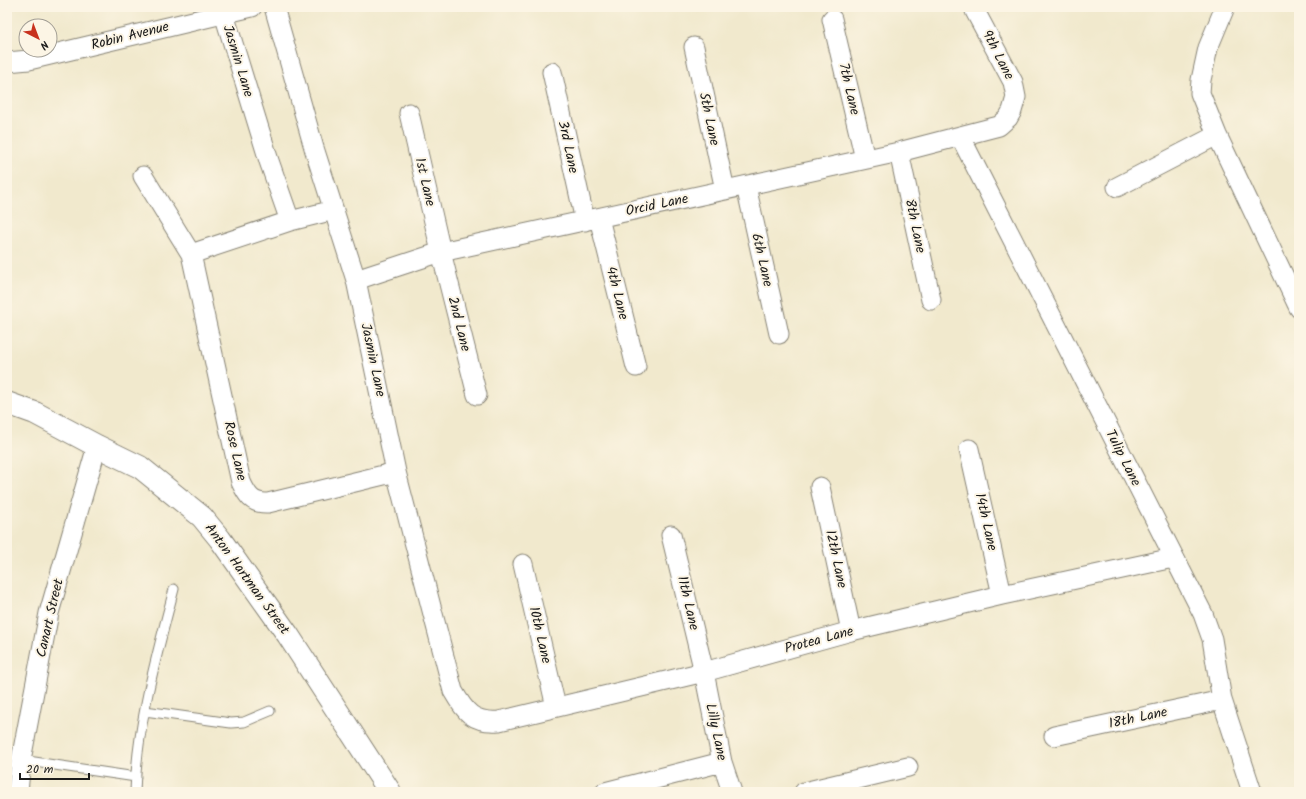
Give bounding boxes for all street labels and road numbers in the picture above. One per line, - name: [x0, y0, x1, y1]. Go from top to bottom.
- street label: Robin Avenue: [89, 16, 172, 56]
- street label: Jasmin Lane: [217, 22, 260, 101]
- street label: 9th Lane: [976, 26, 1020, 84]
- street label: 7th Lane: [832, 61, 866, 118]
- street label: 5th Lane: [693, 90, 726, 148]
- street label: 3rd Lane: [552, 119, 584, 176]
- street label: 1st Lane: [409, 155, 441, 209]
- street label: Orcid Lane: [624, 188, 691, 222]
- street label: 8th Lane: [899, 197, 932, 256]
- street label: 6th Lane: [745, 231, 779, 290]
- street label: 4th Lane: [600, 264, 634, 323]
- street label: 2nd Lane: [442, 294, 477, 355]
- street label: Jasmin Lane: [354, 321, 392, 399]
- street label: Rose Lane: [217, 419, 253, 484]
- street label: Tulip Lane: [1099, 426, 1147, 491]
- street label: 14th Lane: [969, 491, 1003, 554]
- street label: Anton Hartman Street: [199, 519, 295, 640]
- street label: 12th Lane: [819, 528, 853, 591]
- street label: 11th Lane: [671, 574, 705, 633]
- street label: Canart Street: [30, 576, 70, 660]
- street label: 10th Lane: [523, 604, 557, 666]
- street label: Protea Lane: [782, 620, 857, 660]
- street label: Lilly Lane: [699, 701, 733, 763]
- street label: 18th Lane: [1107, 701, 1170, 735]

